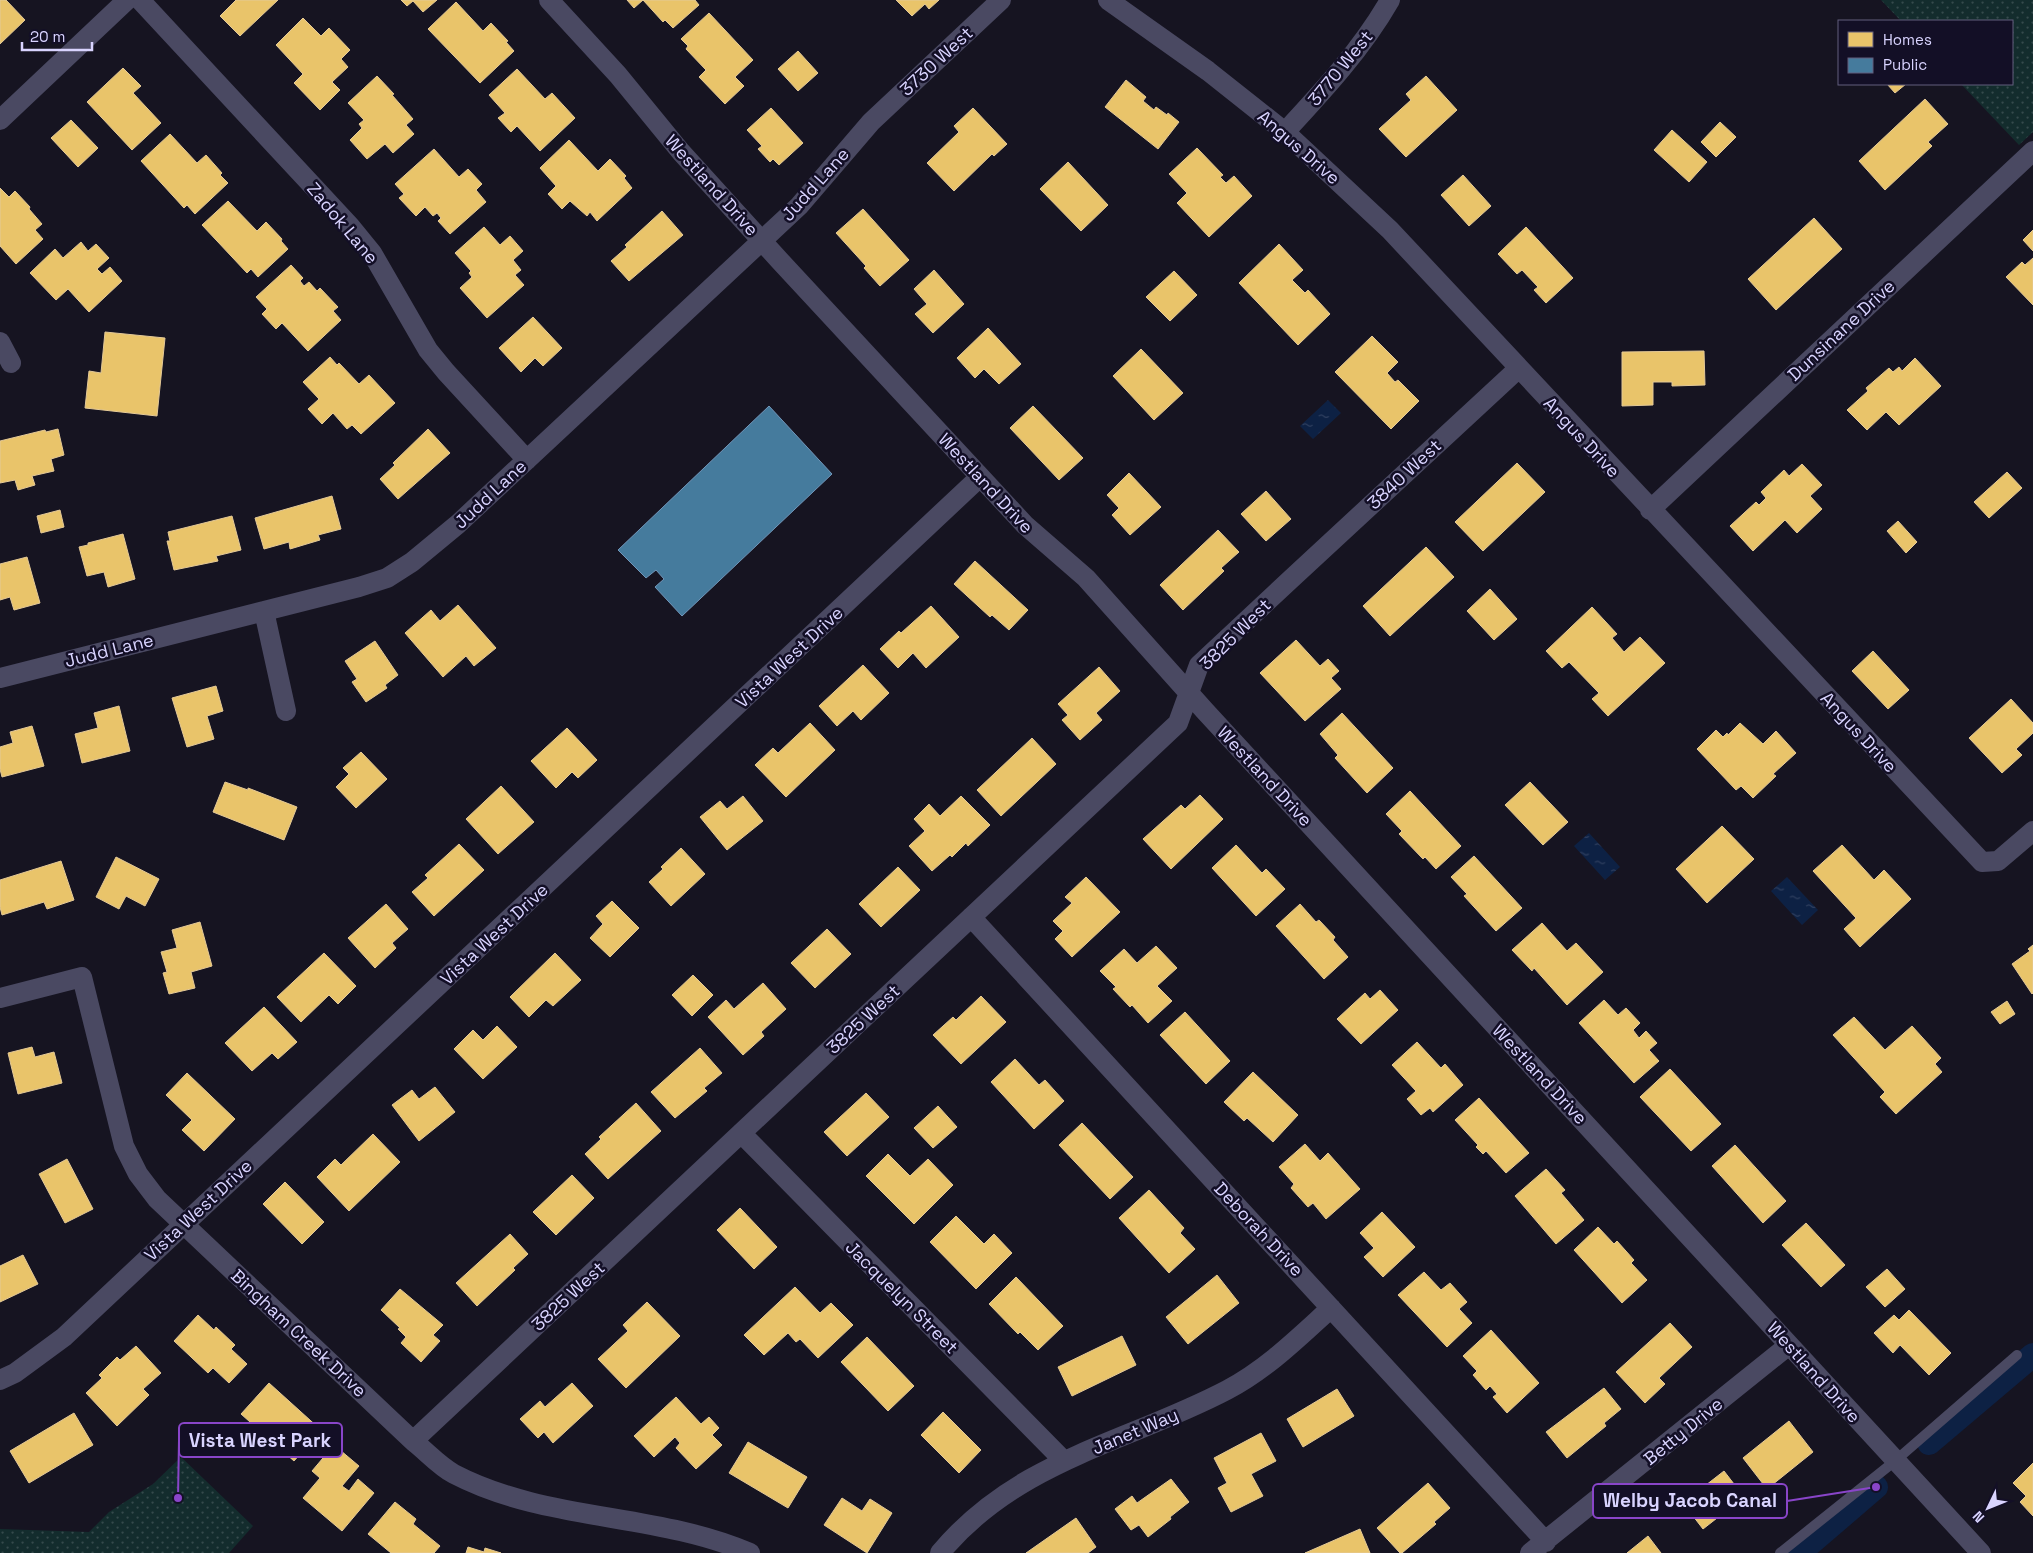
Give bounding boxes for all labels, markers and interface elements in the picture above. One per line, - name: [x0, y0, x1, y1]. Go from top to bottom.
- scale bar: [22, 20, 92, 52]
- legend: [1838, 20, 2013, 85]
- street label: 3730 West: [895, 21, 977, 101]
- street label: 3770 West: [1302, 25, 1378, 111]
- text: 20 m: [30, 27, 65, 46]
- text: Homes: [1883, 30, 1932, 49]
- text: Public: [1883, 55, 1927, 74]
- street label: Angus Drive: [1253, 105, 1345, 189]
- street label: Westland Drive: [660, 129, 764, 241]
- street label: Judd Lane: [776, 143, 854, 225]
- street label: Zadok Lane: [302, 178, 384, 268]
- street label: Dunsinane Drive: [1782, 274, 1900, 386]
- street label: Angus Drive: [1539, 392, 1625, 482]
- street label: Westland Drive: [934, 428, 1038, 538]
- street label: 3840 West: [1362, 434, 1446, 514]
- street label: Judd Lane: [449, 455, 531, 533]
- street label: 3825 West: [1194, 593, 1276, 675]
- street label: Vista West Drive: [730, 601, 848, 713]
- street label: Judd Lane: [62, 628, 156, 672]
- street label: Angus Drive: [1816, 687, 1902, 777]
- street label: Westland Drive: [1213, 721, 1317, 831]
- street label: Vista West Drive: [435, 878, 553, 990]
- street label: 3825 West: [822, 979, 904, 1059]
- street label: Westland Drive: [1488, 1019, 1592, 1129]
- street label: Vista West Drive: [139, 1154, 257, 1266]
- street label: Deborah Drive: [1209, 1177, 1309, 1281]
- street label: Jacquelyn Street: [841, 1236, 963, 1358]
- street label: 3825 West: [527, 1256, 609, 1336]
- street label: Bingham Creek Drive: [226, 1264, 372, 1402]
- street label: Westland Drive: [1762, 1316, 1866, 1428]
- street label: Betty Drive: [1639, 1392, 1727, 1470]
- street label: Janet Way: [1088, 1403, 1182, 1459]
- callout: Vista West Park: [179, 1423, 342, 1457]
- text: Vista West Park: [189, 1428, 332, 1453]
- north arrow: [1963, 1483, 2013, 1533]
- callout: Welby Jacob Canal: [1593, 1484, 1787, 1518]
- text: Welby Jacob Canal: [1603, 1488, 1777, 1513]
- text: N: [1969, 1507, 1988, 1526]

